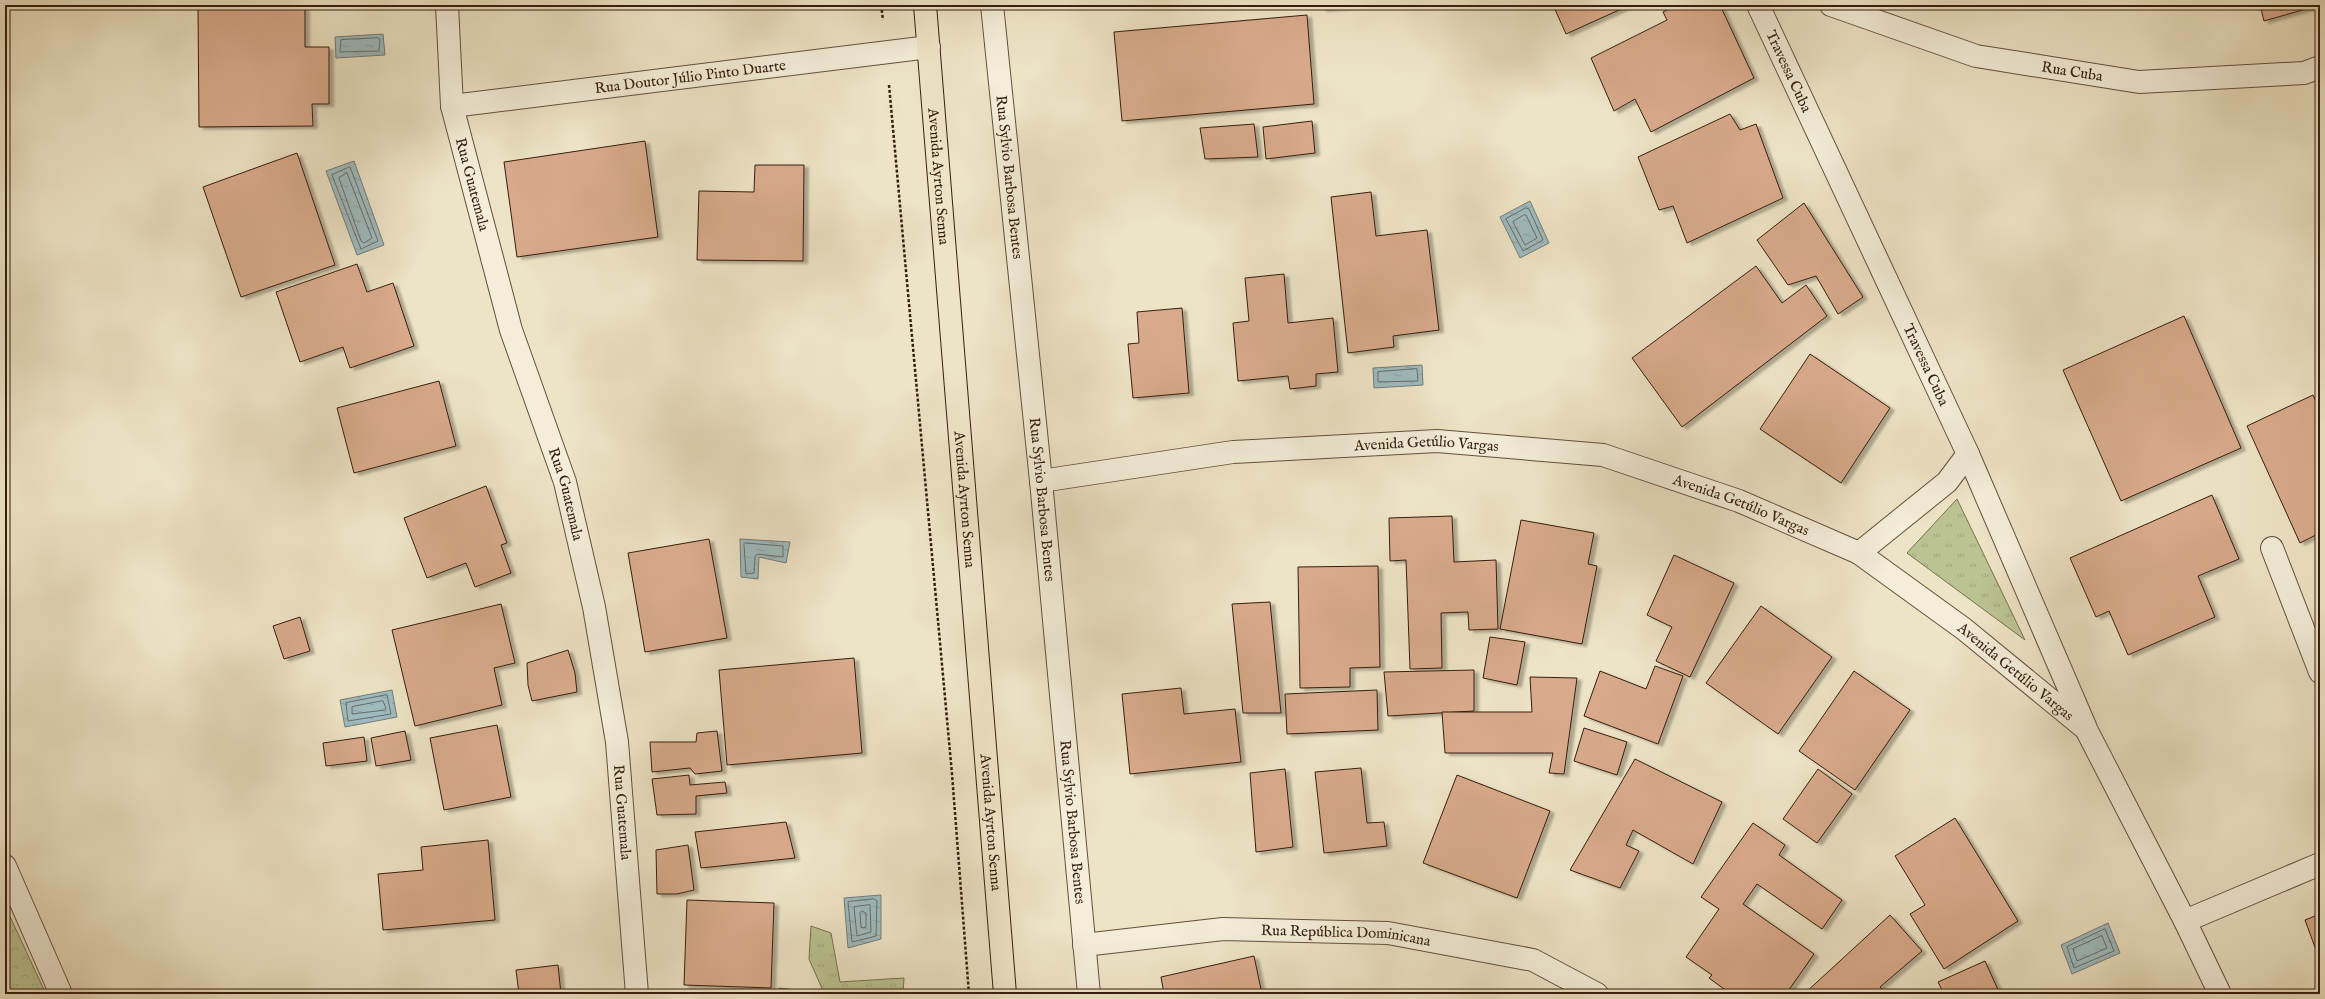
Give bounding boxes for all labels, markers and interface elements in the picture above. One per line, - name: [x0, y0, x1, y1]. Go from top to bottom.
- street label: Travessa Cuba: [1761, 27, 1816, 116]
- street label: Rua Doutor Júlio Pinto Duarte: [593, 56, 787, 98]
- street label: Rua Cuba: [2040, 58, 2105, 86]
- street label: Rua Sylvio Barbosa Bentes: [991, 94, 1027, 260]
- street label: Avenida Ayrton Senna: [923, 106, 953, 246]
- street label: Rua Guatemala: [451, 136, 494, 234]
- street label: Travessa Cuba: [1898, 321, 1953, 409]
- street label: Rua Sylvio Barbosa Bentes: [1025, 417, 1059, 582]
- street label: Avenida Ayrton Senna: [949, 429, 980, 569]
- street label: Avenida Getúlio Vargas: [1353, 432, 1500, 456]
- street label: Rua Guatemala: [544, 445, 587, 543]
- street label: Avenida Getúlio Vargas: [1669, 470, 1812, 540]
- street label: Avenida Getúlio Vargas: [1953, 618, 2078, 725]
- street label: Rua Sylvio Barbosa Bentes: [1055, 739, 1090, 905]
- street label: Avenida Ayrton Senna: [976, 752, 1006, 892]
- street label: Rua Guatemala: [609, 764, 635, 862]
- street label: Rua República Dominicana: [1261, 921, 1433, 951]

